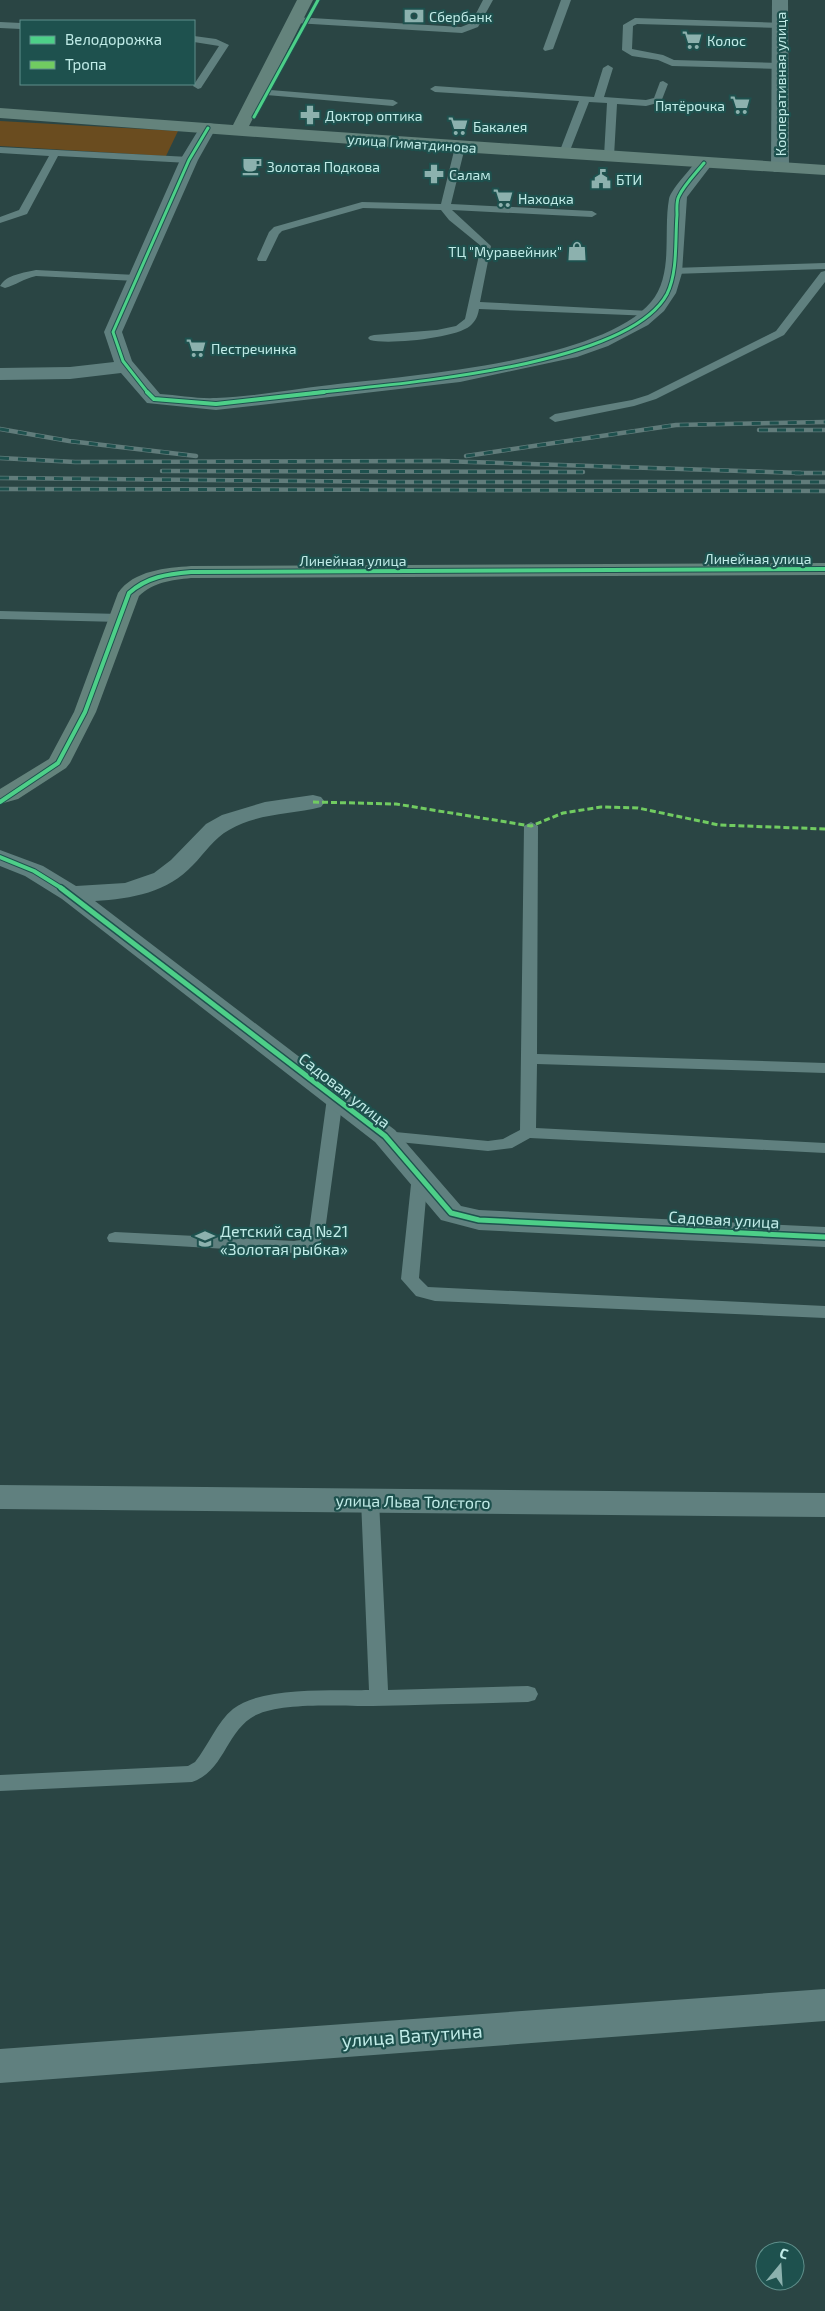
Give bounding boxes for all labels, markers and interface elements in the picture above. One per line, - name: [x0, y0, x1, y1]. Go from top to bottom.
- bank icon: Сбербанк: [403, 5, 425, 27]
- place label: Сбербанк: [429, 8, 493, 25]
- street label: Кооперативная улица: [772, 12, 789, 156]
- legend: [20, 20, 195, 85]
- supermarket icon: Колос: [681, 29, 703, 51]
- text: Велодорожка: [65, 30, 162, 48]
- place label: Колос: [707, 32, 746, 49]
- text: Тропа: [65, 55, 107, 73]
- supermarket icon: Пятёрочка: [729, 94, 751, 116]
- place label: Пятёрочка: [655, 97, 725, 114]
- pharmacy icon: Доктор оптика: [299, 104, 321, 126]
- place label: Доктор оптика: [325, 107, 423, 124]
- supermarket icon: Бакалея: [447, 115, 469, 137]
- place label: Бакалея: [473, 118, 527, 135]
- street label: улица Гиматдинова: [347, 130, 477, 156]
- cafe icon: Золотая Подкова: [241, 155, 263, 177]
- place label: Золотая Подкова: [267, 158, 380, 175]
- pharmacy icon: Салам: [423, 163, 445, 185]
- place label: Салам: [449, 166, 491, 183]
- public building icon: БТИ: [590, 168, 612, 190]
- place label: БТИ: [616, 171, 642, 188]
- supermarket icon: Находка: [492, 187, 514, 209]
- place label: Находка: [518, 190, 574, 207]
- shop icon: ТЦ "Муравейник": [566, 240, 588, 262]
- place label: ТЦ "Муравейник": [448, 243, 562, 260]
- supermarket icon: Пестречинка: [185, 337, 207, 359]
- place label: Пестречинка: [211, 340, 296, 357]
- street label: Линейная улица: [705, 550, 811, 567]
- street label: Линейная улица: [300, 552, 406, 569]
- street label: Садовая улица: [295, 1048, 395, 1132]
- street label: Садовая улица: [668, 1207, 780, 1232]
- place label: Детский сад №21 «Золотая рыбка»: [220, 1221, 348, 1258]
- school or university icon: Детский сад №21 «Золотая рыбка»: [194, 1228, 216, 1250]
- street label: улица Льва Толстого: [335, 1490, 491, 1513]
- street label: улица Ватутина: [341, 2019, 483, 2052]
- north arrow: [755, 2241, 805, 2291]
- text: С: [778, 2244, 791, 2263]

